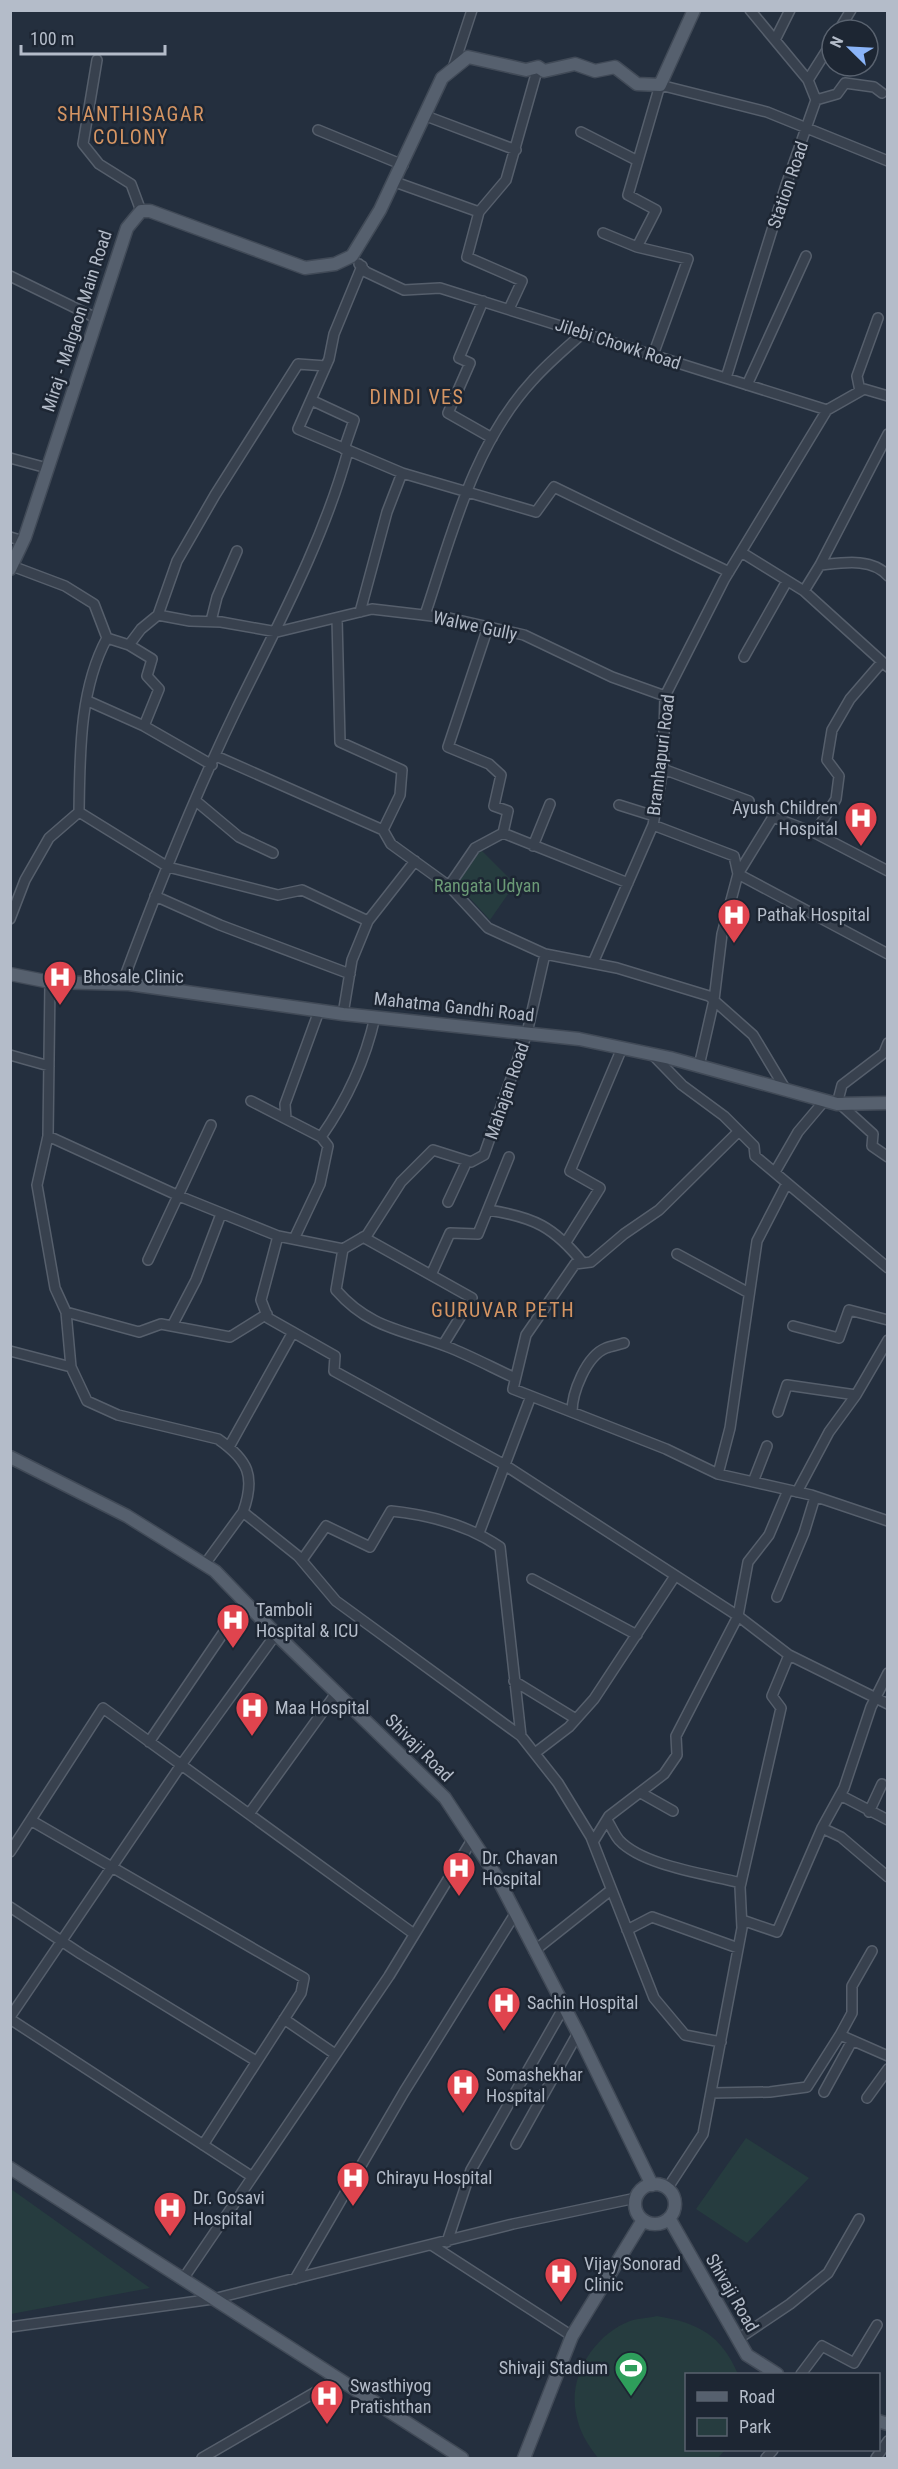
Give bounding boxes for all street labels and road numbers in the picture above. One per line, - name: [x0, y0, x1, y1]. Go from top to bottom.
- street label: Station Road: [763, 139, 812, 231]
- street label: Miraj - Malgaon Main Road: [37, 228, 116, 414]
- street label: Jilebi Chowk Road: [553, 313, 683, 374]
- street label: Walwe Gully: [431, 606, 520, 645]
- street label: Bramhapuri Road: [643, 693, 678, 817]
- street label: Mahatma Gandhi Road: [373, 988, 535, 1025]
- street label: Mahajan Road: [480, 1040, 533, 1142]
- street label: Shivaji Road: [381, 1710, 457, 1786]
- street label: Shivaji Road: [702, 2250, 763, 2336]

